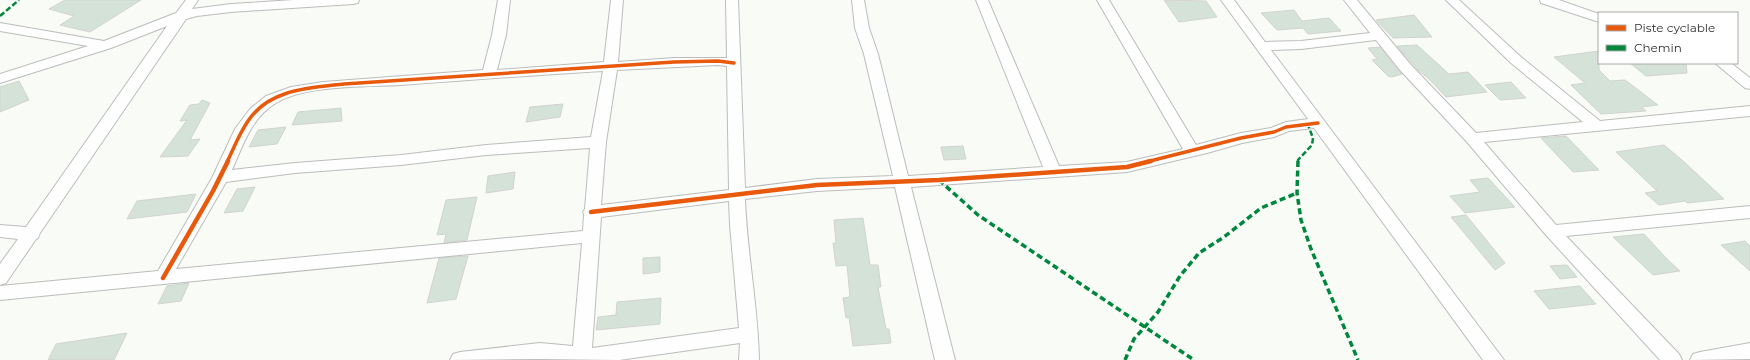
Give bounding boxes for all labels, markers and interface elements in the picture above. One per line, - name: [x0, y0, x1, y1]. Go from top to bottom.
- legend: [1598, 12, 1738, 64]
- text: Piste cyclable: [1634, 20, 1715, 35]
- text: Chemin: [1634, 40, 1682, 55]

